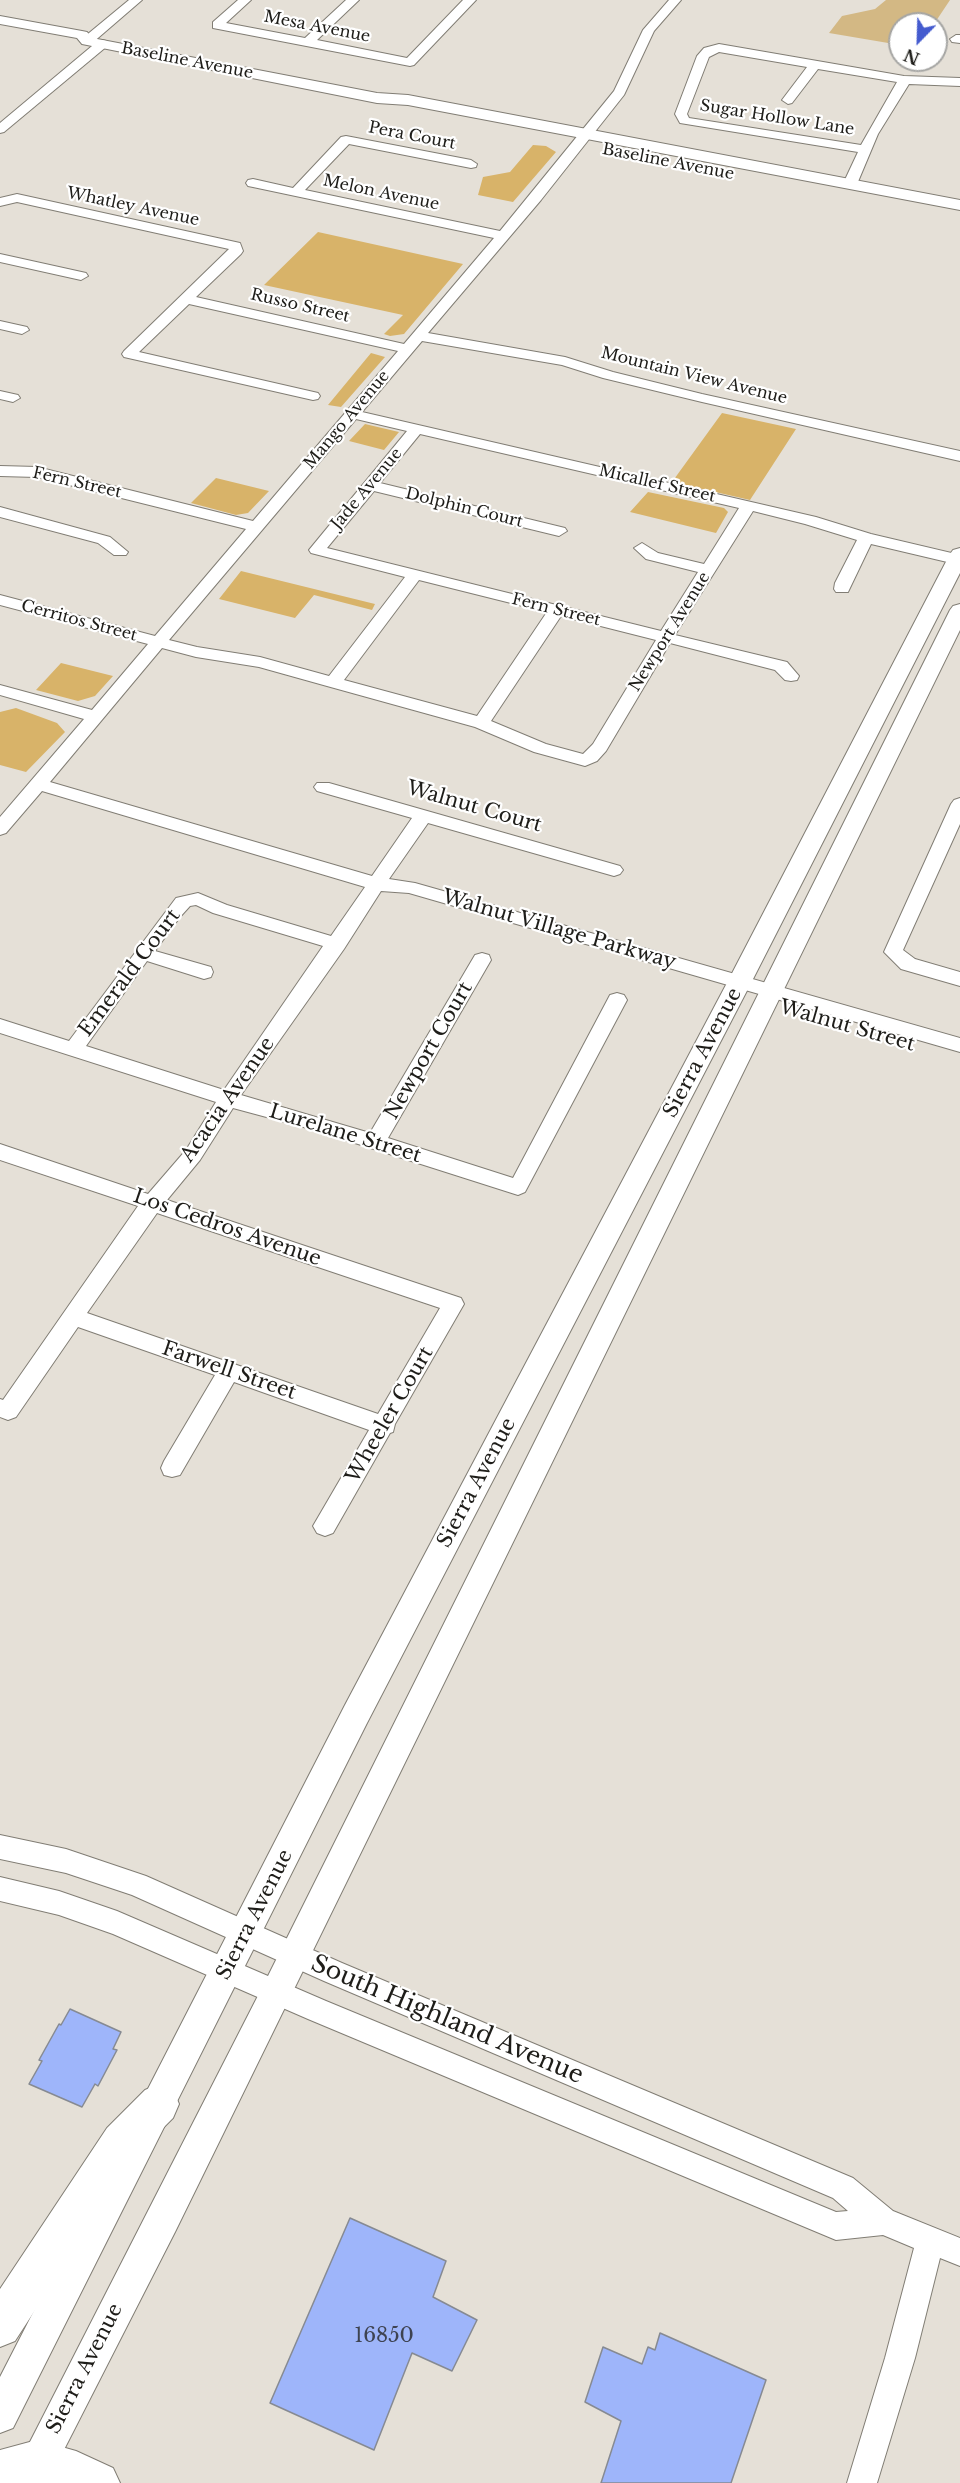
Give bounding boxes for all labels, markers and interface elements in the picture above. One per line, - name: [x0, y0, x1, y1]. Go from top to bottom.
- street label: Mesa Avenue: [262, 7, 372, 47]
- north arrow: [888, 12, 948, 72]
- street label: Baseline Avenue: [119, 39, 255, 83]
- text: N: [901, 45, 923, 69]
- street label: Sugar Hollow Lane: [698, 96, 856, 140]
- street label: Pera Court: [367, 118, 457, 154]
- street label: Baseline Avenue: [600, 140, 736, 184]
- street label: Melon Avenue: [321, 171, 441, 215]
- street label: Whatley Avenue: [65, 184, 201, 230]
- street label: Russo Street: [249, 285, 351, 327]
- street label: Mountain View Avenue: [599, 344, 789, 408]
- street label: Mango Avenue: [300, 367, 394, 473]
- street label: Jade Avenue: [327, 444, 407, 534]
- street label: Micallef Street: [597, 461, 717, 507]
- street label: Fern Street: [31, 463, 123, 503]
- street label: Dolphin Court: [403, 484, 525, 532]
- street label: Newport Avenue: [626, 569, 714, 695]
- street label: Fern Street: [510, 590, 602, 630]
- street label: Cerritos Street: [19, 596, 139, 646]
- street label: Walnut Court: [404, 776, 544, 838]
- street label: Walnut Village Parkway: [439, 885, 679, 975]
- street label: Emerald Court: [74, 905, 186, 1041]
- street label: Newport Court: [380, 978, 478, 1124]
- street label: Sierra Avenue: [659, 984, 747, 1122]
- street label: Walnut Street: [776, 995, 918, 1057]
- street label: Acacia Avenue: [176, 1033, 280, 1167]
- street label: Lurelane Street: [266, 1100, 424, 1168]
- street label: Los Cedros Avenue: [130, 1185, 324, 1271]
- street label: Farwell Street: [159, 1337, 299, 1405]
- street label: Wheeler Court: [341, 1343, 439, 1487]
- street label: Sierra Avenue: [433, 1414, 521, 1552]
- street label: Sierra Avenue: [212, 1846, 298, 1984]
- street label: South Highland Avenue: [306, 1949, 588, 2091]
- street label: Sierra Avenue: [42, 2300, 128, 2438]
- house number: 16850: [354, 2324, 414, 2348]

